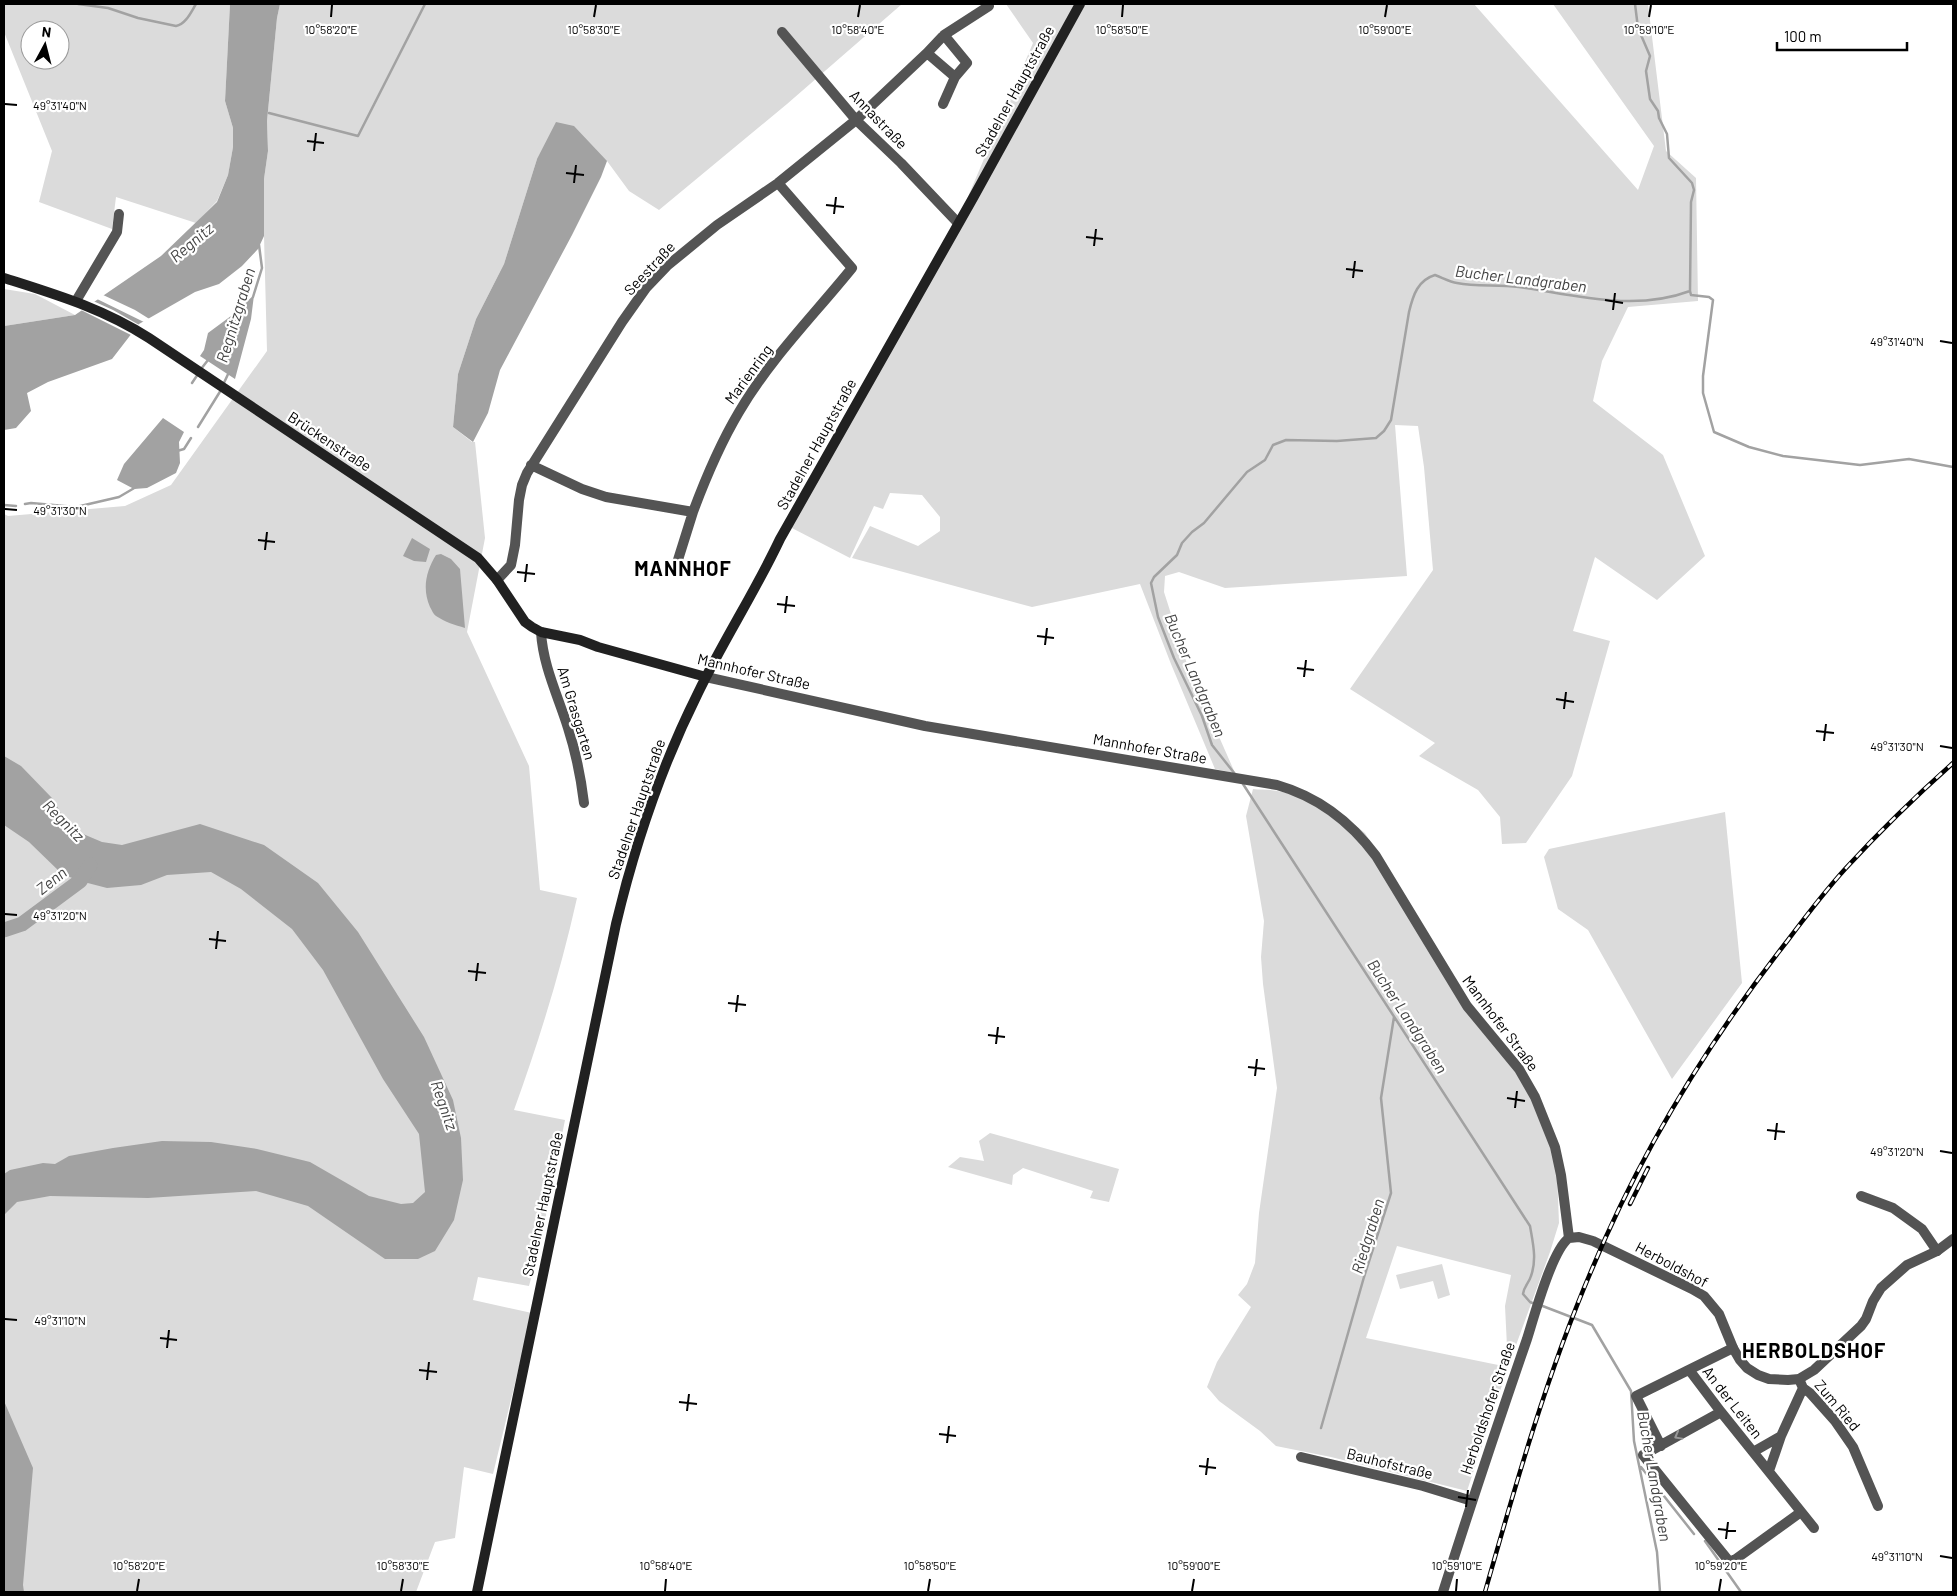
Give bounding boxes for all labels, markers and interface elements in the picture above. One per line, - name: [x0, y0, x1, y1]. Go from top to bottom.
- north arrow: [20, 20, 70, 70]
- scale bar: [1777, 20, 1907, 52]
- text: 10°58'20"E: [304, 22, 358, 36]
- text: 10°58'30"E: [568, 22, 620, 36]
- text: 10°58'40"E: [831, 22, 885, 36]
- street label: Stadelner Hauptstraße: [970, 22, 1058, 160]
- text: 10°58'50"E: [1096, 22, 1148, 36]
- text: 10°59'00"E: [1358, 22, 1412, 36]
- text: 10°59'10"E: [1624, 22, 1674, 36]
- text: N: [41, 23, 52, 41]
- text: 100 m: [1784, 27, 1822, 45]
- street label: Annastraße: [846, 86, 912, 152]
- text: 49°31'40"N: [33, 98, 87, 112]
- water label: Regnitz: [165, 218, 217, 266]
- street label: Seestraße: [620, 237, 678, 299]
- water label: Bucher Landgraben: [1454, 261, 1588, 295]
- water label: Regnitzgraben: [212, 265, 258, 365]
- text: 49°31'40"N: [1870, 334, 1924, 348]
- street label: Marienring: [720, 341, 776, 407]
- street label: Stadelner Hauptstraße: [772, 375, 860, 513]
- street label: Brückenstraße: [285, 407, 375, 475]
- text: 49°31'30"N: [33, 503, 87, 517]
- district label: MANNHOF: [634, 556, 732, 580]
- water label: Bucher Landgraben: [1161, 610, 1231, 740]
- street label: Mannhofer Straße: [696, 649, 812, 693]
- street label: Am Grasgarten: [554, 664, 600, 762]
- street label: Mannhofer Straße: [1092, 729, 1208, 767]
- street label: Stadelner Hauptstraße: [604, 736, 668, 882]
- text: 49°31'30"N: [1870, 739, 1924, 753]
- water label: Regnitz: [39, 795, 89, 845]
- water label: Zenn: [32, 862, 70, 898]
- text: 49°31'20"N: [33, 908, 87, 922]
- water label: Bucher Landgraben: [1364, 955, 1452, 1077]
- street label: Mannhofer Straße: [1459, 972, 1543, 1074]
- water label: Regnitz: [428, 1078, 463, 1133]
- street label: Stadelner Hauptstraße: [518, 1130, 566, 1278]
- text: 49°31'20"N: [1870, 1144, 1924, 1158]
- water label: Riedgraben: [1347, 1196, 1387, 1276]
- street label: Herboldshof: [1633, 1237, 1711, 1291]
- text: 49°31'10"N: [34, 1313, 86, 1327]
- district label: HERBOLDSHOF: [1742, 1338, 1886, 1362]
- street label: Herboldshofer Straße: [1456, 1339, 1518, 1477]
- street label: An der Leiten: [1699, 1362, 1767, 1442]
- street label: Zum Ried: [1812, 1376, 1864, 1434]
- water label: Bucher Landgraben: [1634, 1409, 1676, 1543]
- one-way arrow: [1675, 1430, 1684, 1440]
- street label: Bauhofstraße: [1345, 1444, 1435, 1482]
- text: 49°31'10"N: [1871, 1549, 1923, 1563]
- text: 10°58'20"E: [112, 1558, 166, 1572]
- text: 10°58'30"E: [377, 1558, 429, 1572]
- text: 10°58'40"E: [639, 1558, 693, 1572]
- text: 10°58'50"E: [904, 1558, 956, 1572]
- text: 10°59'00"E: [1167, 1558, 1221, 1572]
- text: 10°59'10"E: [1432, 1558, 1482, 1572]
- text: 10°59'20"E: [1694, 1558, 1748, 1572]

